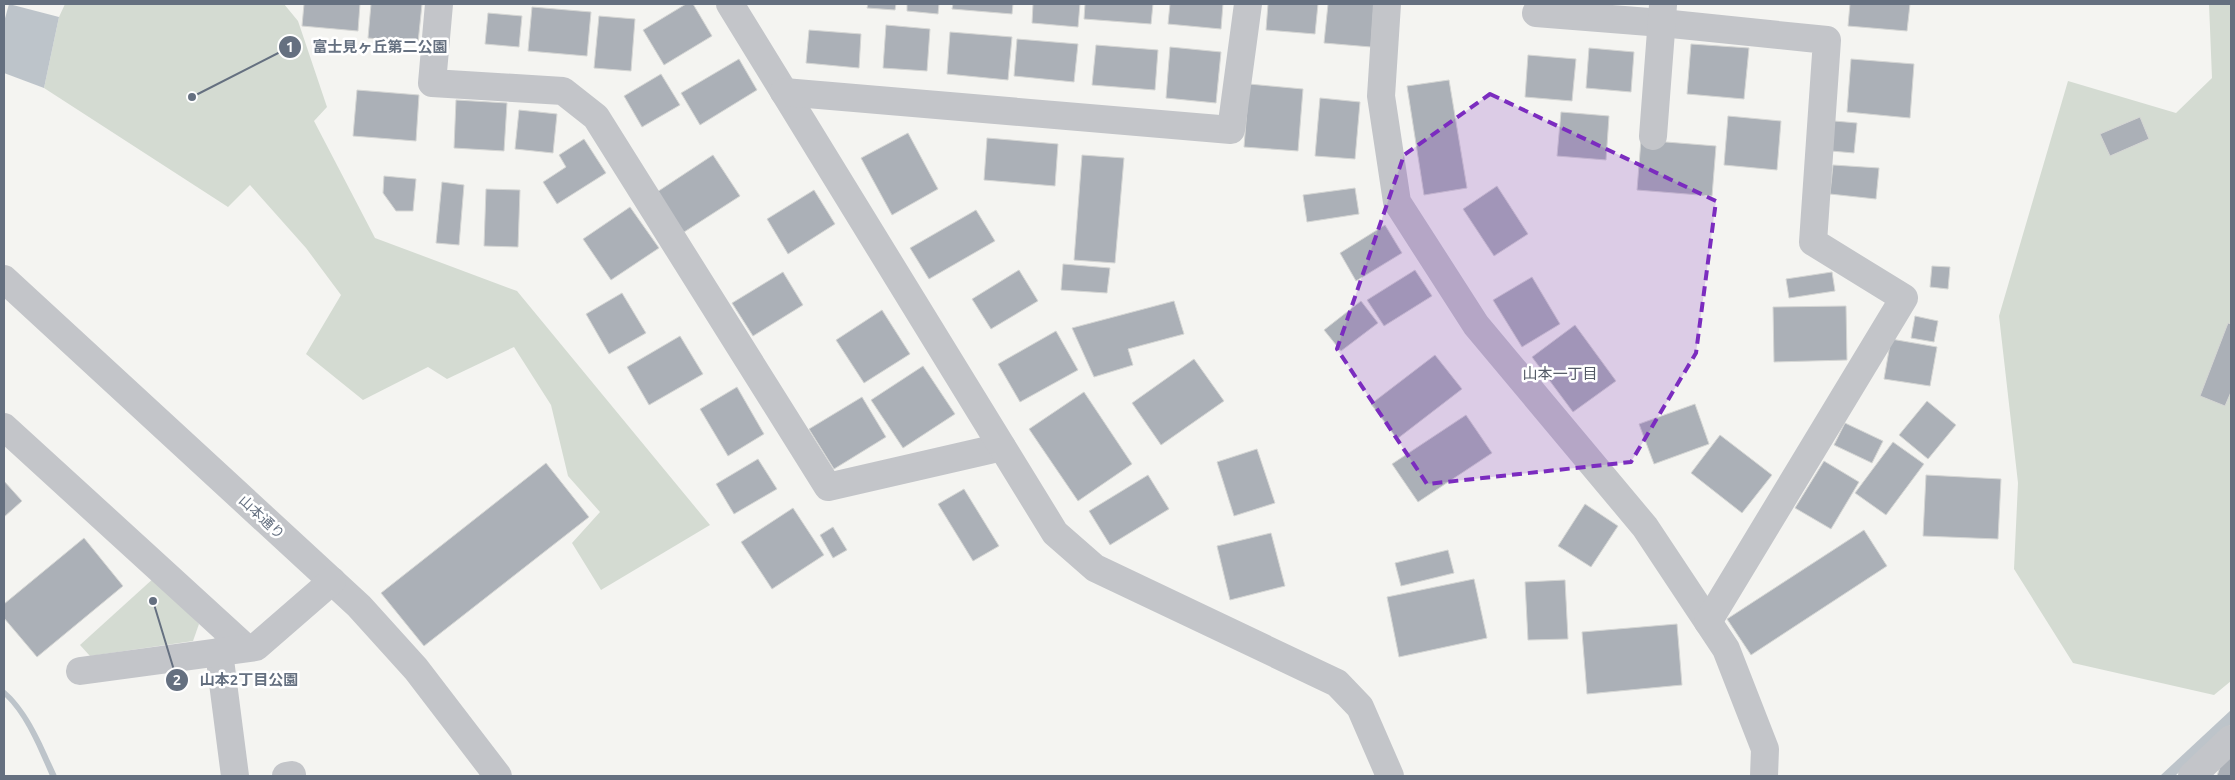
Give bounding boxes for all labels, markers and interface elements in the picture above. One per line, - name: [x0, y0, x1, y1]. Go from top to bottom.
- callout: 富士見ヶ丘第二公園: [277, 32, 457, 62]
- text: 1: [286, 38, 294, 55]
- text: 富士見ヶ丘第二公園: [312, 38, 448, 55]
- district label: 山本一丁目: [1522, 365, 1598, 382]
- street label: 山本通り: [236, 492, 288, 542]
- callout: 山本2丁目公園: [165, 665, 308, 695]
- text: 2: [173, 671, 181, 688]
- text: 山本2丁目公園: [200, 671, 298, 688]

